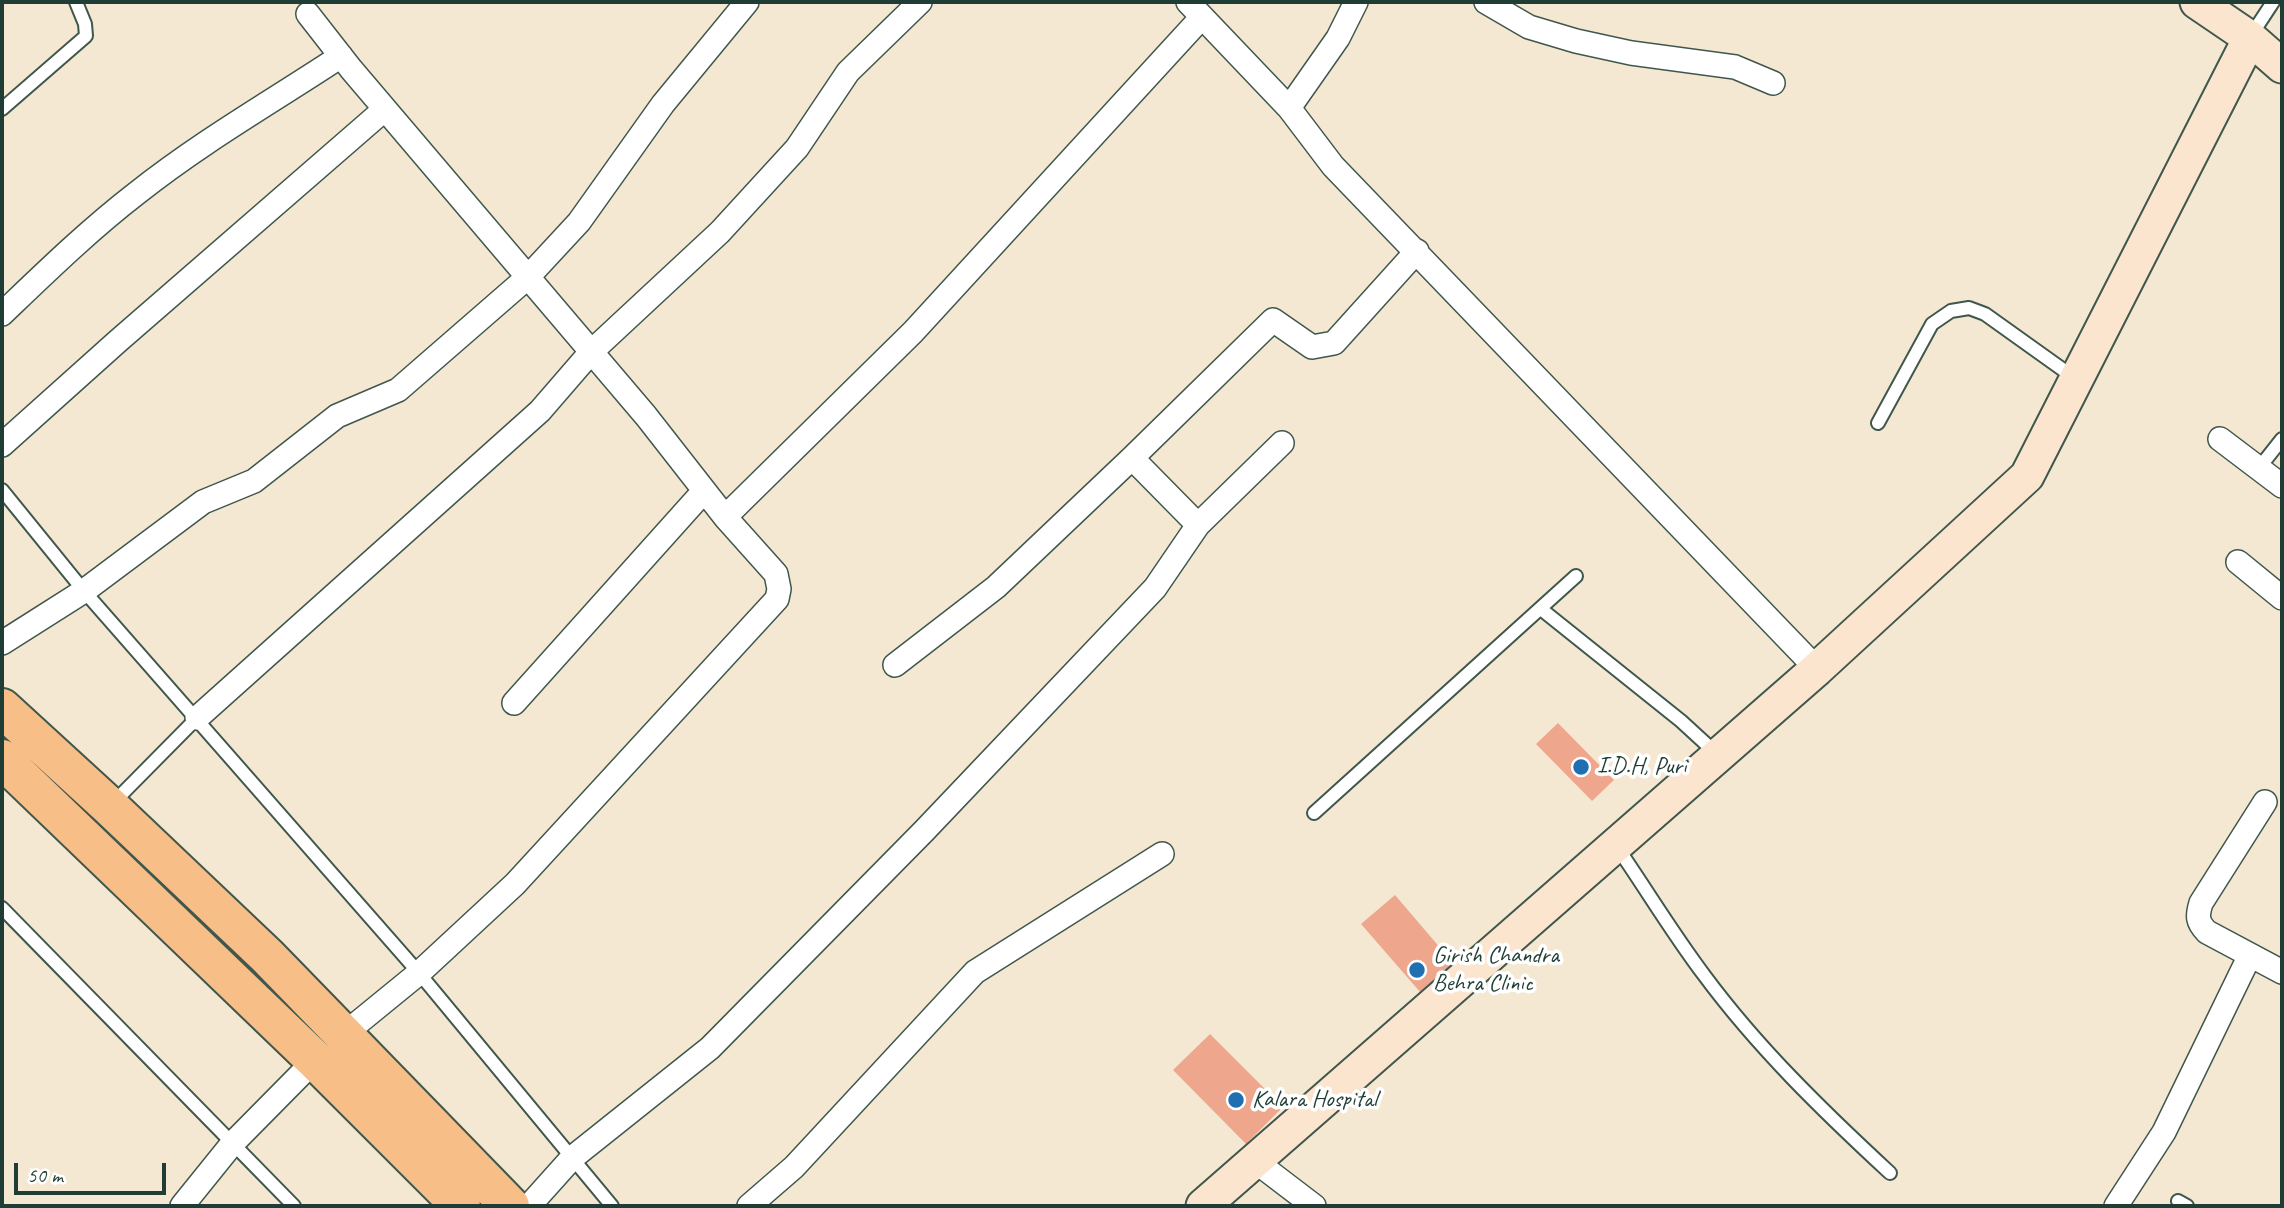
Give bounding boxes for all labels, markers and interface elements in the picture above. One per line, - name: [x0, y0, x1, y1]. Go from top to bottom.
- place label: I.D.H, Puri: [1597, 753, 1686, 781]
- marker: I.D.H, Puri: [1571, 757, 1591, 777]
- place label: Girish Chandra Behra Clinic: [1433, 942, 1559, 998]
- marker: Girish Chandra Behra Clinic: [1407, 960, 1427, 980]
- place label: Kalara Hospital: [1252, 1086, 1377, 1114]
- marker: Kalara Hospital: [1226, 1090, 1246, 1110]
- scale bar: [18, 1148, 170, 1192]
- text: 50 m: [27, 1162, 63, 1188]

